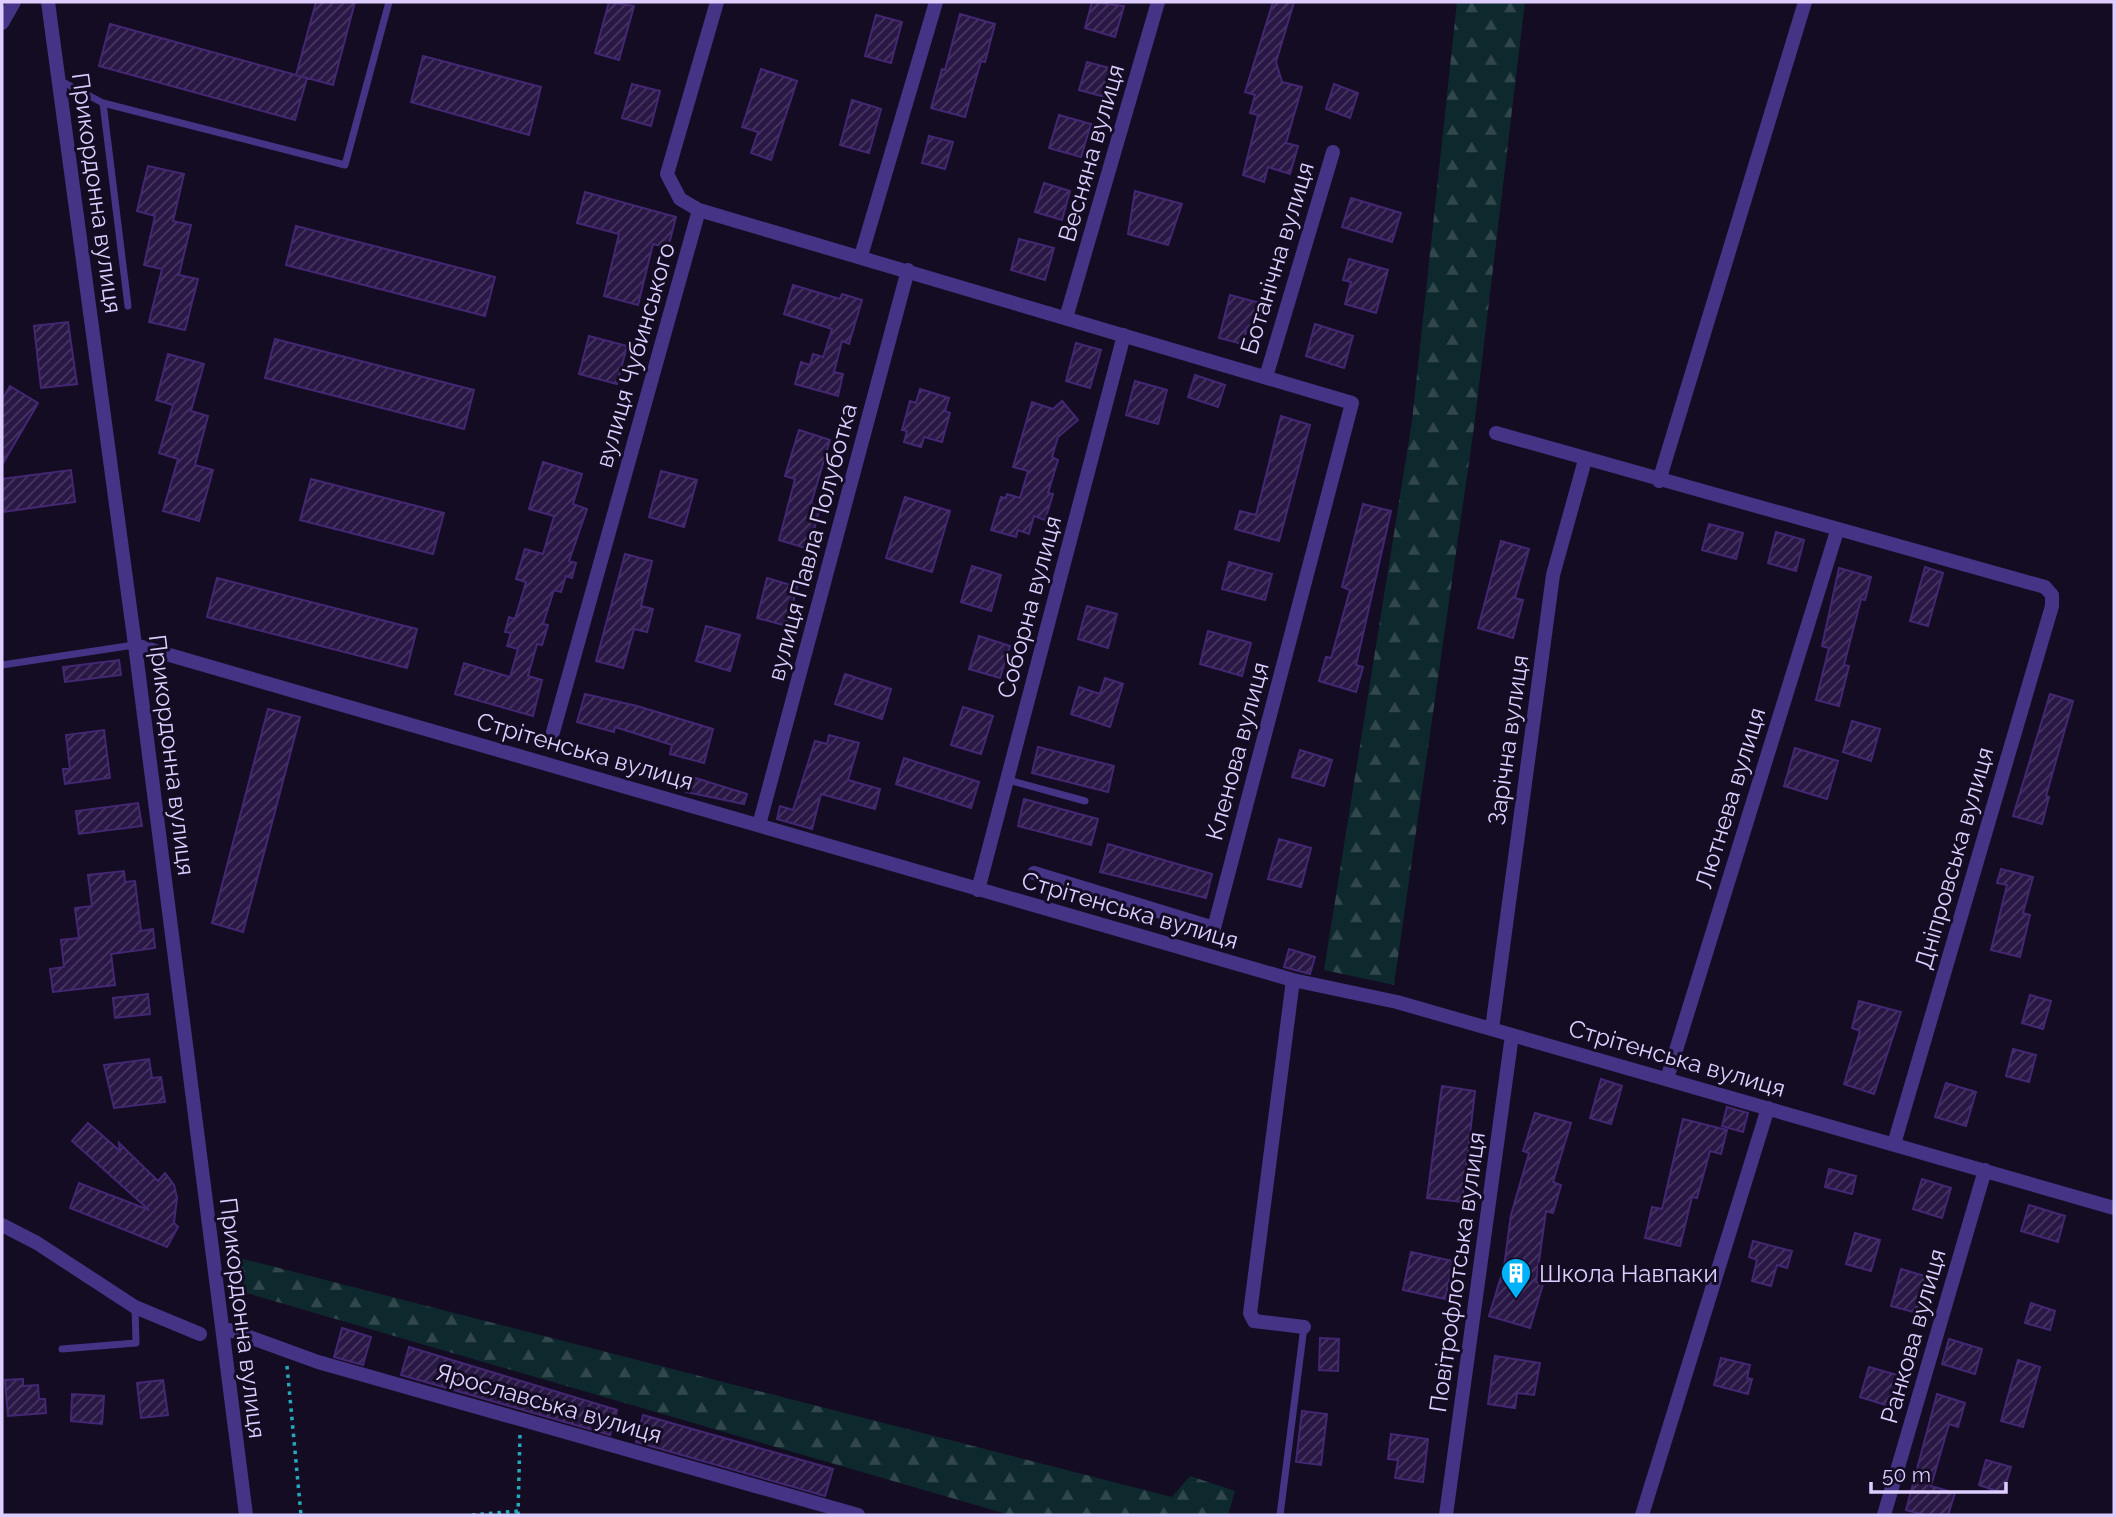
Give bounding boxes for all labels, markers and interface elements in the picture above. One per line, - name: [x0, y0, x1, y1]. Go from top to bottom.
- street label: Весняна вулиця: [1052, 61, 1130, 245]
- street label: Прикордонна вулиця: [66, 71, 128, 315]
- street label: Ботанічна вулиця: [1234, 158, 1320, 358]
- street label: вулиця Чубинського: [589, 239, 681, 471]
- street label: вулиця Павла Полуботка: [761, 400, 863, 684]
- street label: Соборна вулиця: [991, 513, 1067, 701]
- street label: Прикордонна вулиця: [143, 633, 201, 877]
- street label: Зарічна вулиця: [1482, 653, 1534, 827]
- street label: Кленова вулиця: [1199, 659, 1275, 843]
- street label: Лютнева вулиця: [1689, 704, 1771, 892]
- street label: Стрітенська вулиця: [473, 706, 697, 796]
- street label: Дніпровська вулиця: [1908, 744, 2000, 972]
- street label: Стрітенська вулиця: [1018, 865, 1242, 955]
- street label: Стрітенська вулиця: [1565, 1013, 1789, 1103]
- street label: Повітрофлотська вулиця: [1423, 1130, 1491, 1414]
- street label: Прикордонна вулиця: [214, 1196, 272, 1440]
- street label: Ранкова вулиця: [1874, 1245, 1952, 1427]
- building icon: Школа Навпаки: [1499, 1256, 1533, 1300]
- place label: Школа Навпаки: [1539, 1259, 1718, 1288]
- street label: Ярославська вулиця: [433, 1357, 665, 1449]
- scale bar: [1871, 1450, 2006, 1494]
- text: 50 m: [1882, 1462, 1931, 1487]

